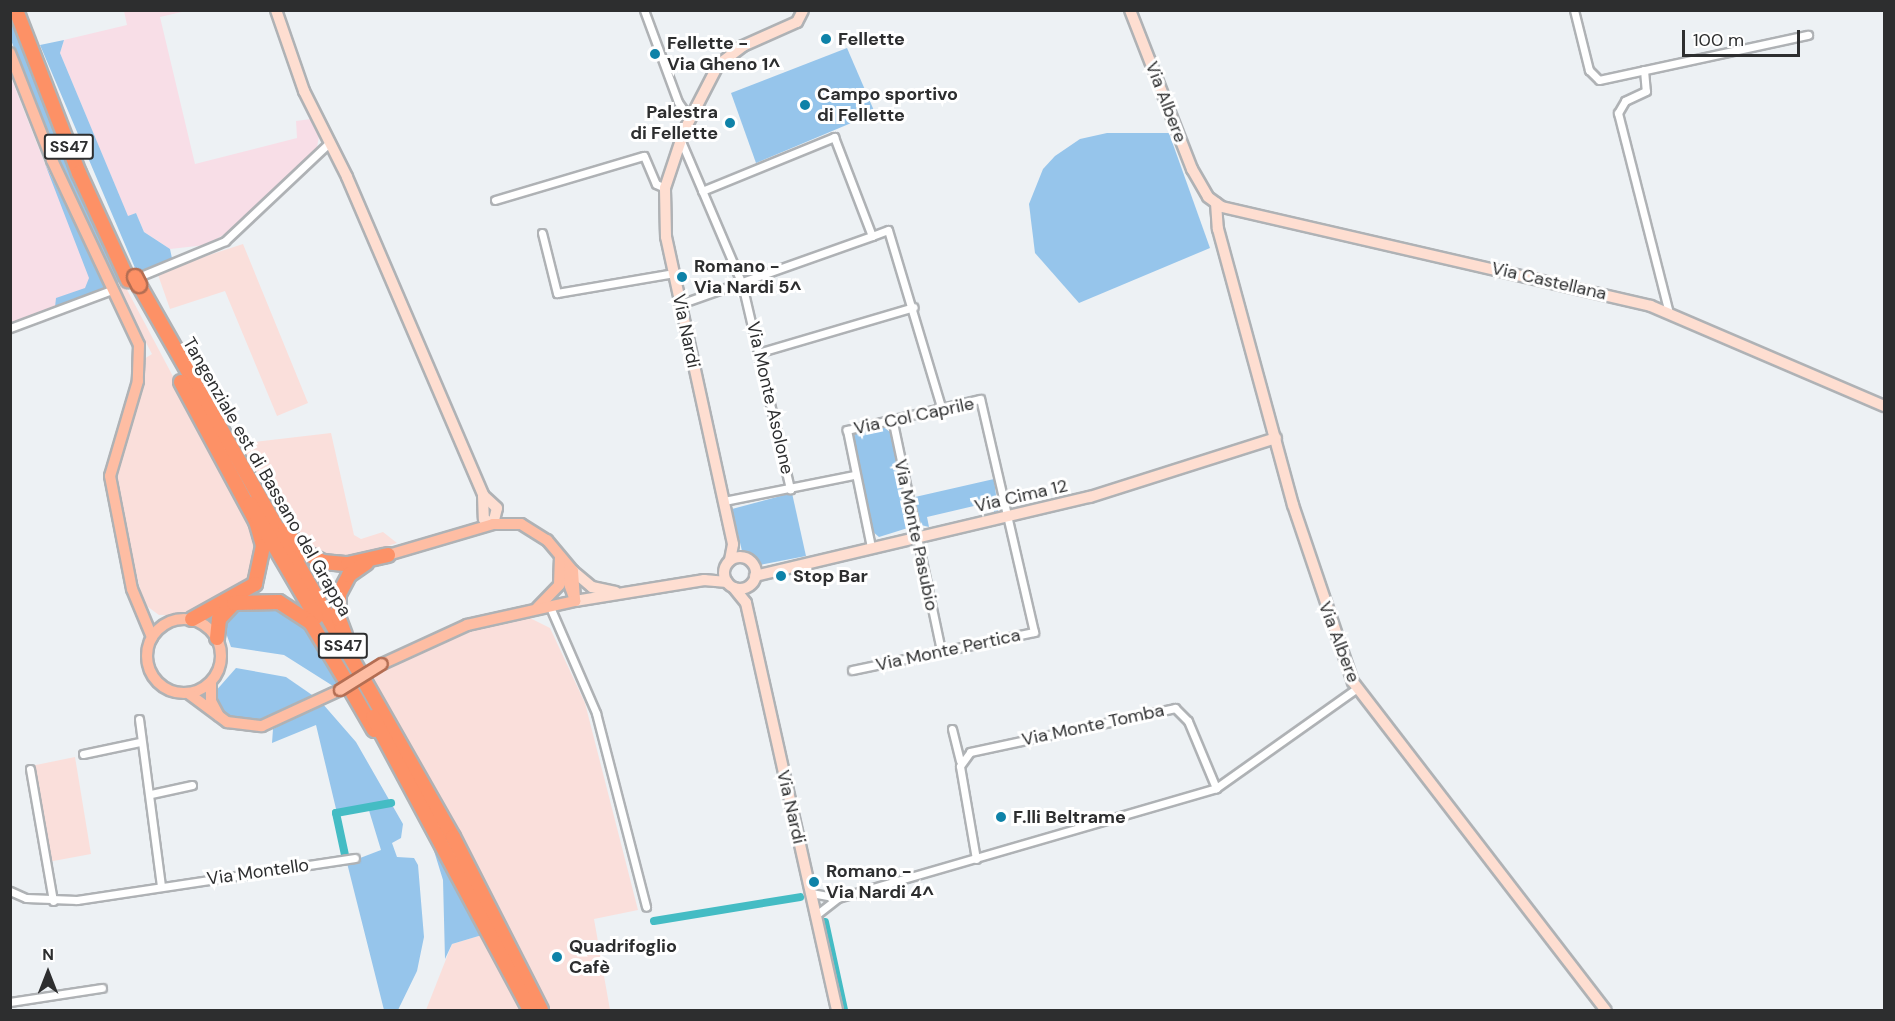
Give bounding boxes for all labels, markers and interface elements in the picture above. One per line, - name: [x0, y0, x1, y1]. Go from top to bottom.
- scale bar: [1685, 18, 1804, 56]
- place label: Fellette: [838, 28, 905, 50]
- text: 100 m: [1693, 28, 1744, 52]
- marker: Fellette: [819, 32, 833, 46]
- place label: Fellette - Via Gheno 1^: [667, 33, 780, 76]
- marker: Fellette - Via Gheno 1^: [648, 47, 662, 61]
- street label: Via Albere: [1141, 58, 1191, 146]
- place label: Campo sportivo di Fellette: [817, 84, 958, 127]
- marker: Campo sportivo di Fellette: [798, 98, 812, 112]
- place label: Palestra di Fellette: [630, 102, 718, 144]
- marker: Palestra di Fellette: [723, 116, 737, 130]
- road number: SS47: [44, 134, 94, 160]
- place label: Romano - Via Nardi 5^: [694, 256, 802, 298]
- street label: Via Castellana: [1489, 257, 1609, 305]
- marker: Romano - Via Nardi 5^: [675, 270, 689, 284]
- street label: Via Nardi: [668, 292, 704, 370]
- street label: Via Monte Asolone: [742, 320, 798, 476]
- street label: Tangenziale est di Bassano del Grappa: [178, 334, 356, 620]
- street label: Via Col Caprile: [852, 393, 976, 439]
- street label: Via Monte Pasubio: [889, 457, 943, 613]
- street label: Via Cima 12: [972, 475, 1070, 517]
- place label: Stop Bar: [793, 565, 868, 587]
- marker: Stop Bar: [774, 569, 788, 583]
- street label: Via Albere: [1314, 598, 1364, 686]
- street label: Via Monte Pertica: [874, 624, 1022, 676]
- road number: SS47: [318, 633, 368, 659]
- street label: Via Monte Tomba: [1020, 699, 1166, 751]
- street label: Via Nardi: [772, 768, 810, 846]
- place label: F.lli Beltrame: [1013, 806, 1126, 828]
- marker: F.lli Beltrame: [994, 810, 1008, 824]
- street label: Via Montello: [206, 854, 310, 890]
- place label: Romano - Via Nardi 4^: [826, 861, 934, 904]
- marker: Romano - Via Nardi 4^: [807, 875, 821, 889]
- place label: Quadrifoglio Cafè: [569, 936, 677, 978]
- north arrow: [18, 943, 78, 1003]
- text: N: [42, 944, 54, 965]
- marker: Quadrifoglio Cafè: [550, 950, 564, 964]

